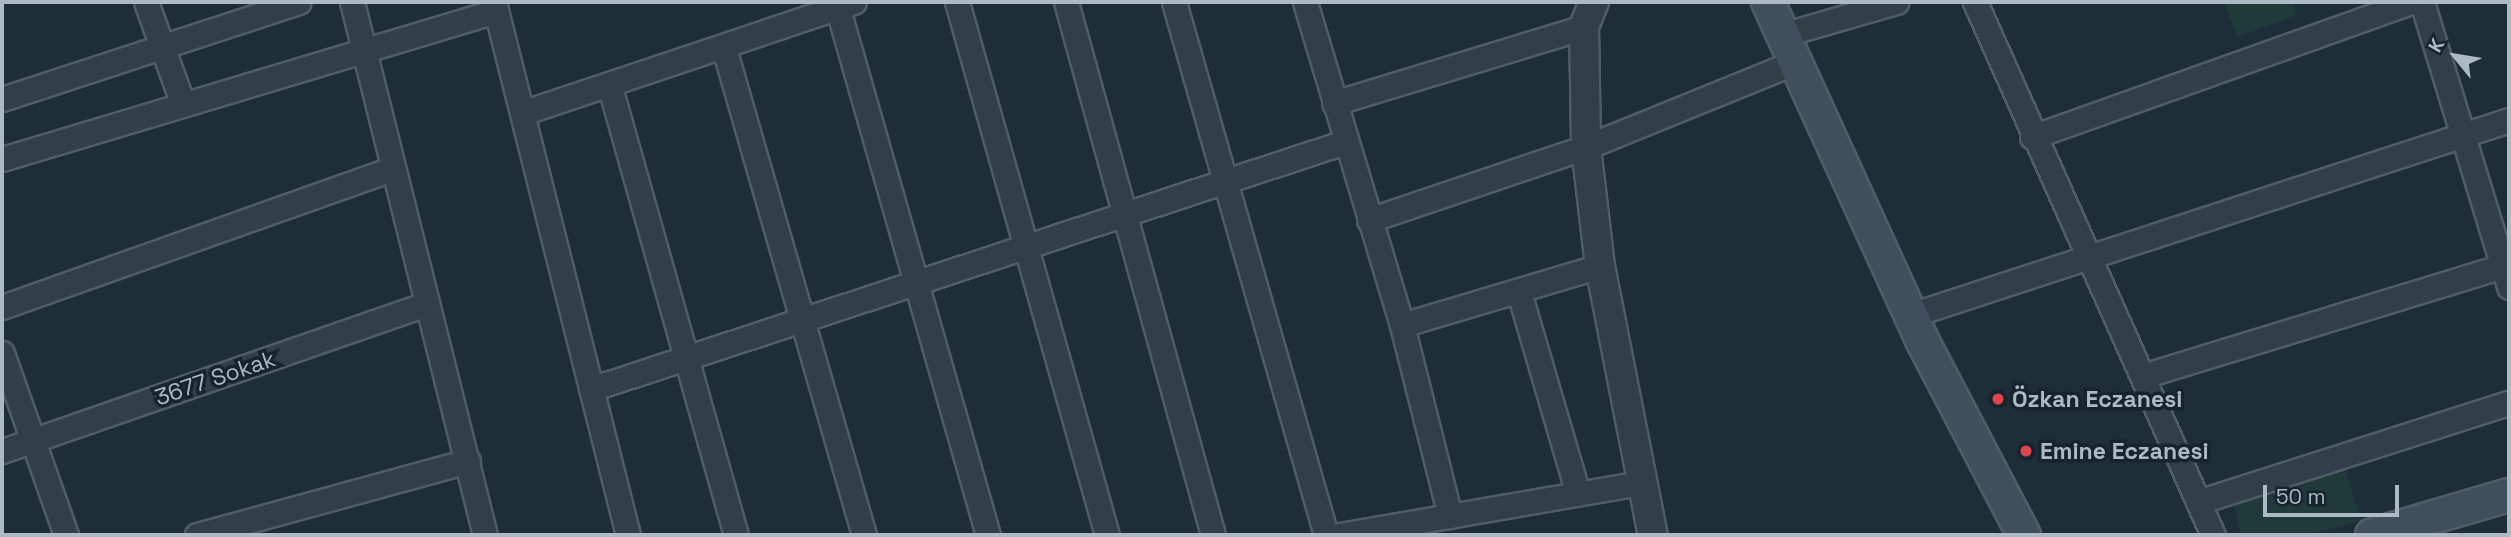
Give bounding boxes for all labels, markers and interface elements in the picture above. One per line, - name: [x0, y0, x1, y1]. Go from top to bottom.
- north arrow: [2420, 21, 2490, 91]
- text: K: [2423, 34, 2450, 57]
- street label: 3677 Sokak: [151, 345, 279, 411]
- place label: Özkan Eczanesi: [2012, 385, 2182, 413]
- marker: Özkan Eczanesi: [1990, 391, 2006, 407]
- place label: Emine Eczanesi: [2040, 437, 2209, 465]
- marker: Emine Eczanesi: [2018, 443, 2034, 459]
- scale bar: [2266, 470, 2402, 514]
- text: 50 m: [2276, 483, 2326, 510]

